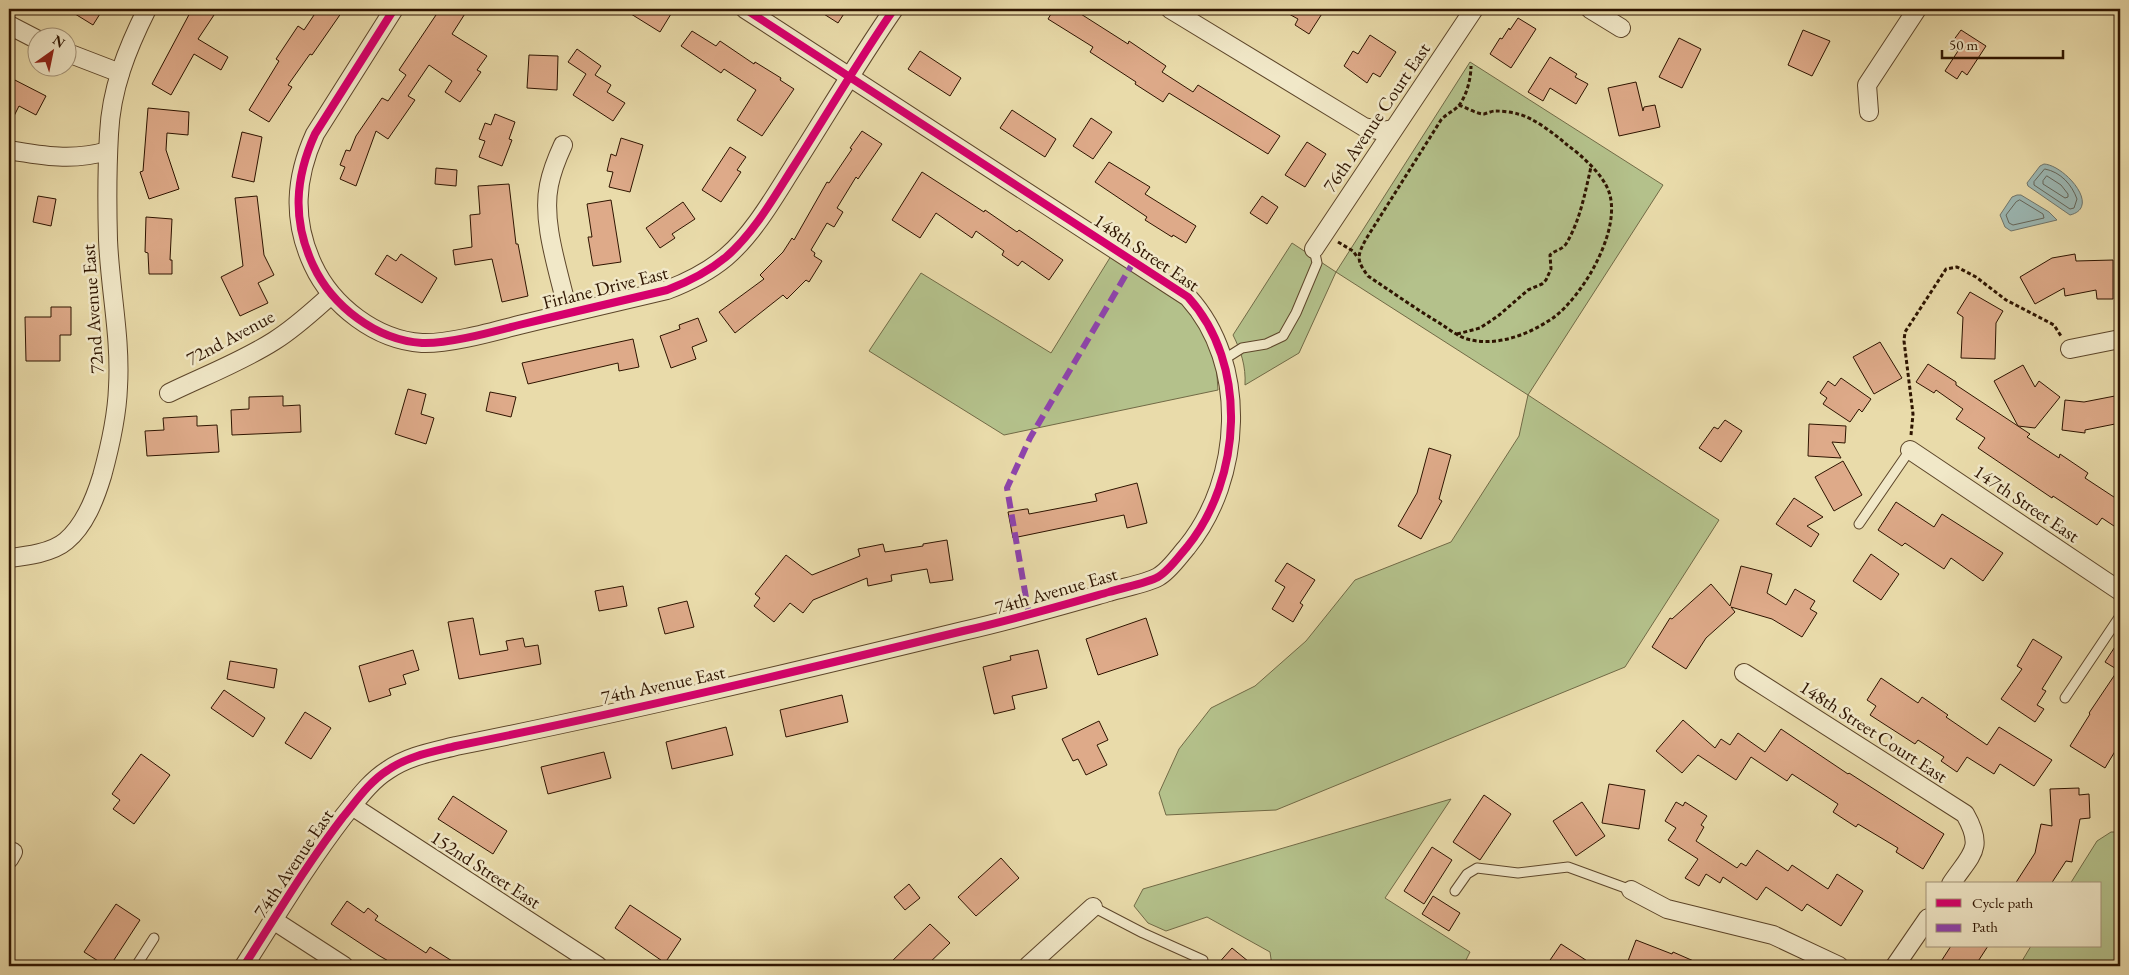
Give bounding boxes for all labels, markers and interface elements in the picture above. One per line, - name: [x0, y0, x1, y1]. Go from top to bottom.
- north arrow: [28, 28, 78, 78]
- scale bar: [1942, 28, 2063, 60]
- text: N: [49, 30, 69, 52]
- text: 50 m: [1949, 35, 1978, 54]
- street label: 76th Avenue Court East: [1317, 38, 1436, 197]
- street label: 148th Street East: [1089, 208, 1204, 297]
- street label: 72nd Avenue East: [75, 243, 110, 375]
- street label: Firlane Drive East: [540, 260, 670, 315]
- street label: 72nd Avenue: [182, 304, 279, 371]
- street label: 147th Street East: [1969, 459, 2084, 548]
- street label: 74th Avenue East: [992, 561, 1120, 620]
- street label: 74th Avenue East: [599, 659, 727, 710]
- street label: 148th Street Court East: [1795, 674, 1952, 789]
- street label: 74th Avenue East: [248, 804, 339, 923]
- street label: 152nd Street East: [426, 825, 546, 914]
- legend: [1926, 882, 2102, 948]
- text: Cycle path: [1972, 893, 2034, 912]
- text: Path: [1972, 917, 1998, 936]

